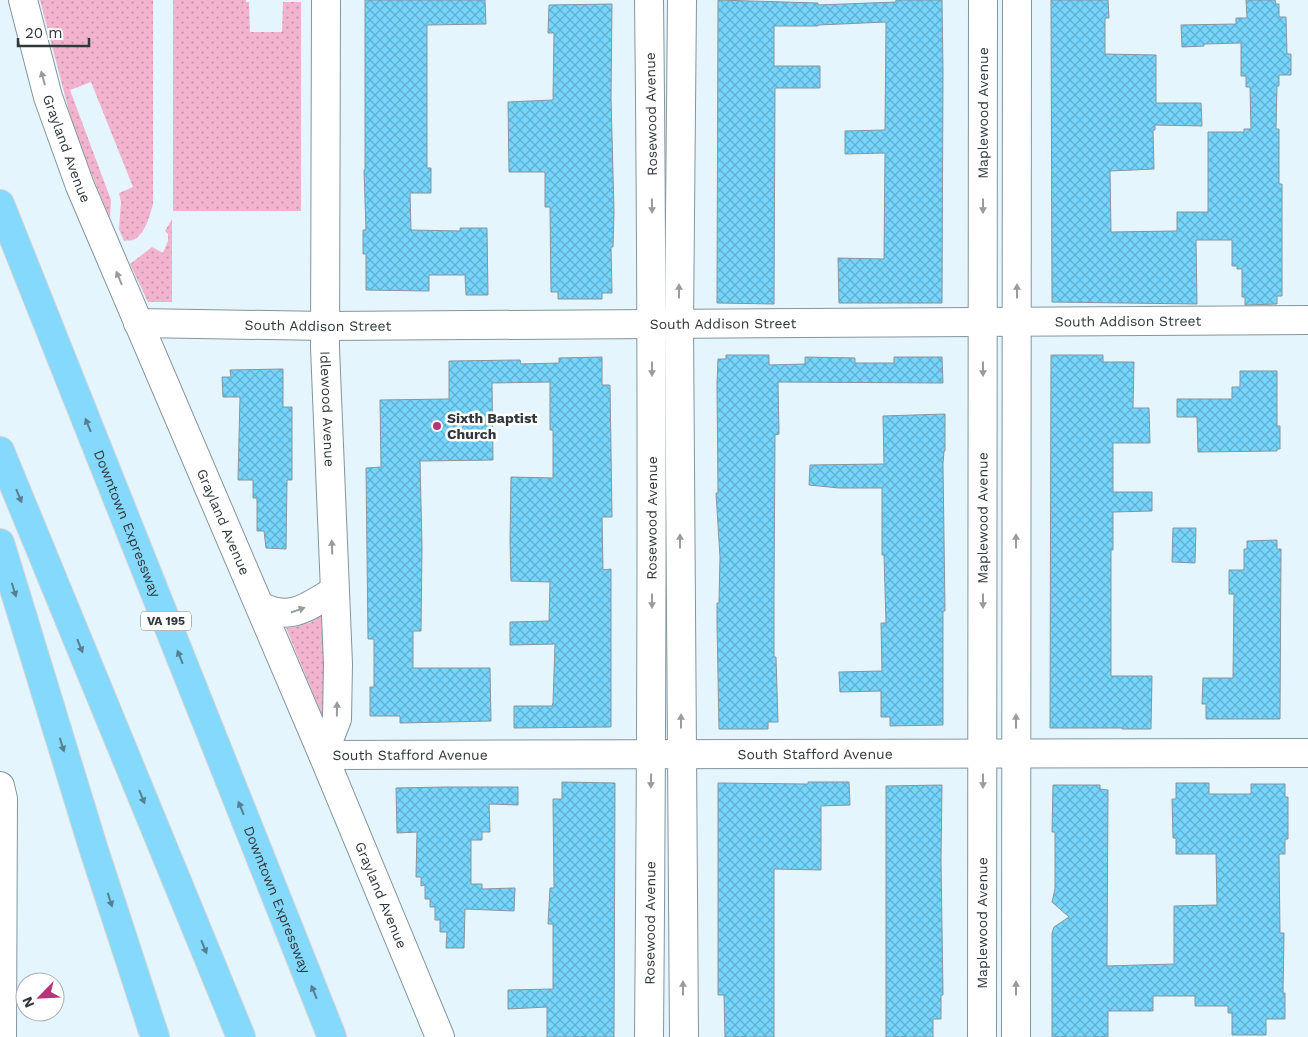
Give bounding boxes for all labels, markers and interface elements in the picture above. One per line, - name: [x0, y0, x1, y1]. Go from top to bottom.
- scale bar: [18, 15, 89, 47]
- text: 20 m: [25, 24, 63, 42]
- street label: Maplewood Avenue: [975, 47, 991, 179]
- street label: Rosewood Avenue: [642, 52, 660, 176]
- one-way arrow: [39, 70, 47, 85]
- street label: Grayland Avenue: [40, 92, 94, 205]
- one-way arrow: [648, 198, 656, 214]
- one-way arrow: [979, 198, 987, 214]
- one-way arrow: [115, 271, 123, 285]
- one-way arrow: [675, 283, 683, 299]
- one-way arrow: [1013, 283, 1021, 299]
- street label: South Addison Street: [1055, 313, 1201, 330]
- street label: South Addison Street: [650, 315, 796, 332]
- street label: South Addison Street: [245, 317, 391, 334]
- street label: Idlewood Avenue: [317, 351, 338, 467]
- one-way arrow: [648, 361, 656, 377]
- one-way arrow: [979, 361, 987, 377]
- place label: Sixth Baptist Church: [447, 410, 537, 442]
- one-way arrow: [83, 418, 91, 432]
- marker: Sixth Baptist Church: [431, 420, 443, 432]
- street label: Downtown Expressway: [91, 448, 164, 600]
- street label: Maplewood Avenue: [974, 452, 991, 584]
- street label: Rosewood Avenue: [644, 456, 660, 580]
- street label: Grayland Avenue: [194, 466, 253, 577]
- one-way arrow: [15, 489, 23, 503]
- one-way arrow: [676, 533, 684, 549]
- one-way arrow: [1013, 533, 1021, 549]
- one-way arrow: [328, 538, 336, 554]
- one-way arrow: [11, 582, 19, 597]
- one-way arrow: [648, 593, 656, 609]
- one-way arrow: [979, 593, 987, 609]
- one-way arrow: [291, 606, 306, 614]
- road number: VA 195: [141, 612, 191, 630]
- one-way arrow: [77, 639, 85, 654]
- one-way arrow: [176, 650, 184, 665]
- one-way arrow: [334, 701, 342, 717]
- one-way arrow: [677, 713, 685, 729]
- one-way arrow: [1012, 713, 1020, 729]
- one-way arrow: [58, 738, 66, 753]
- street label: South Stafford Avenue: [737, 746, 893, 762]
- street label: South Stafford Avenue: [332, 747, 488, 763]
- one-way arrow: [647, 773, 655, 789]
- one-way arrow: [979, 773, 987, 789]
- one-way arrow: [139, 790, 147, 804]
- one-way arrow: [237, 800, 245, 815]
- street label: Downtown Expressway: [241, 824, 314, 976]
- street label: Grayland Avenue: [352, 839, 410, 951]
- street label: Maplewood Avenue: [974, 857, 990, 989]
- street label: Rosewood Avenue: [641, 861, 658, 985]
- one-way arrow: [107, 893, 115, 908]
- one-way arrow: [201, 940, 209, 954]
- north arrow: [15, 972, 65, 1022]
- one-way arrow: [679, 980, 687, 996]
- one-way arrow: [1012, 980, 1020, 996]
- one-way arrow: [310, 984, 318, 999]
- text: N: [19, 994, 38, 1010]

